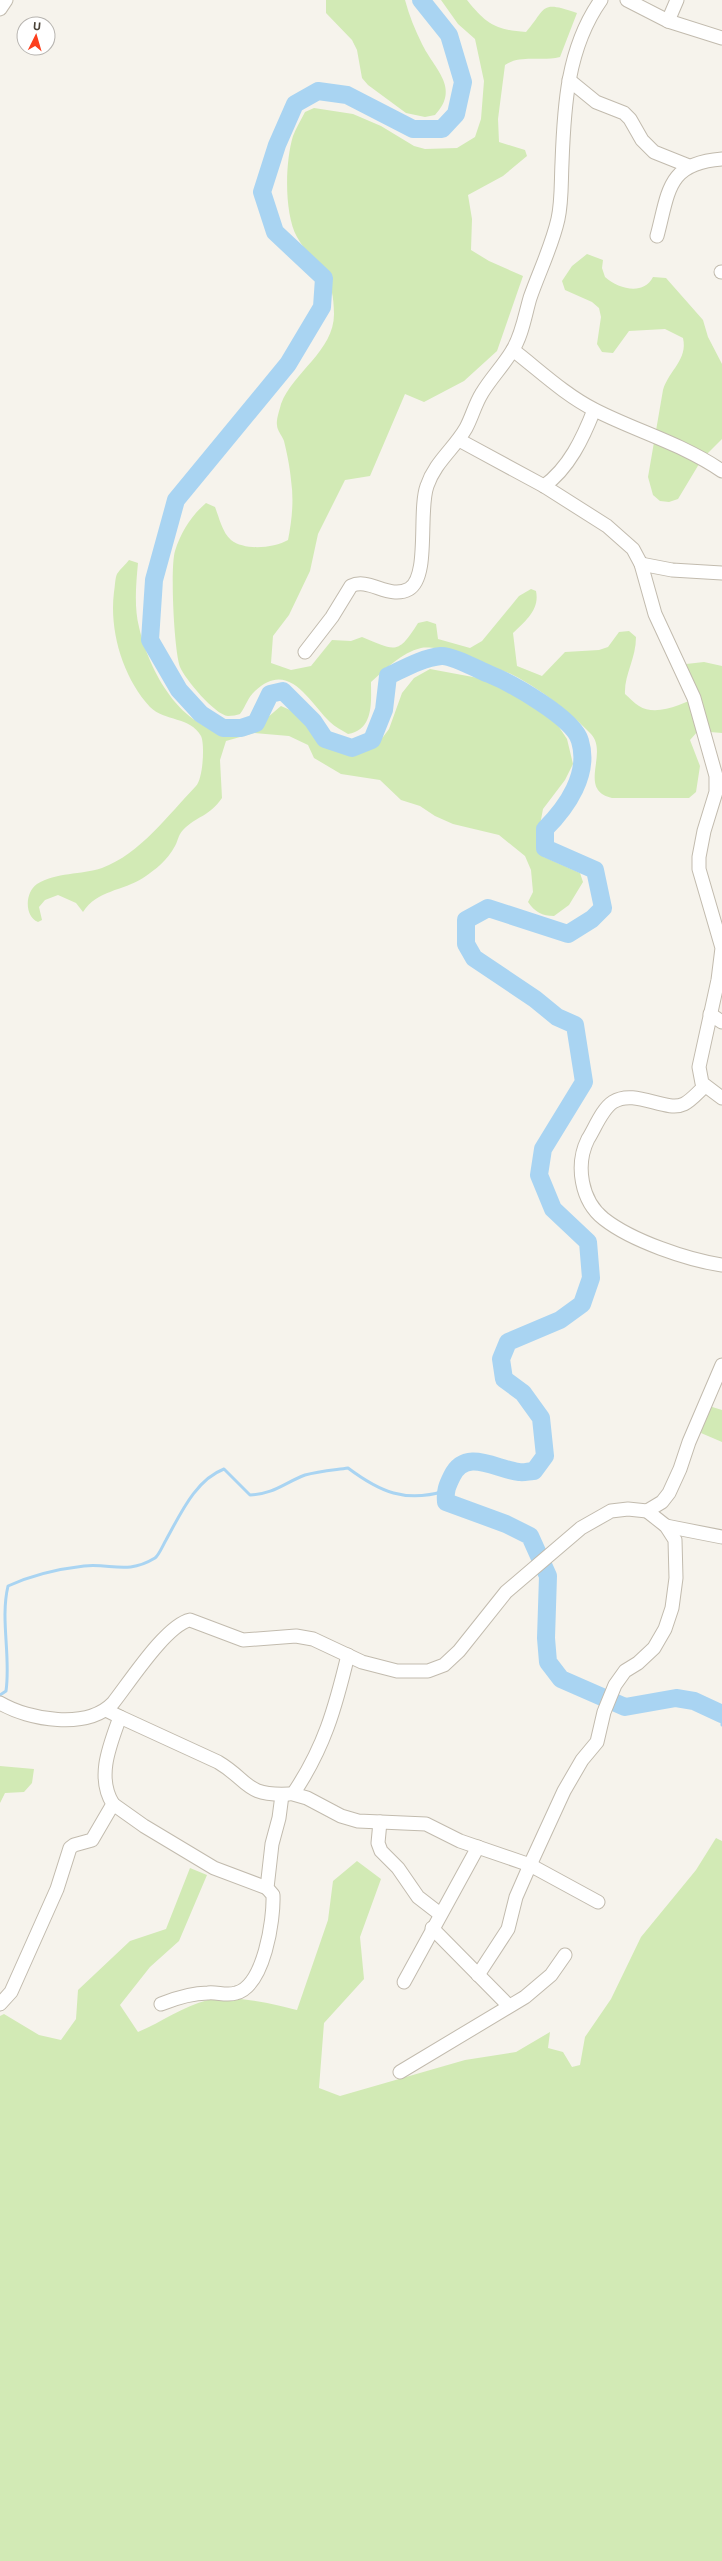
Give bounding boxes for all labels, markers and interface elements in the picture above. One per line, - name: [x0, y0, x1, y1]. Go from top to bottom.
- north arrow: [16, 16, 56, 56]
- text: U: [32, 18, 42, 33]

